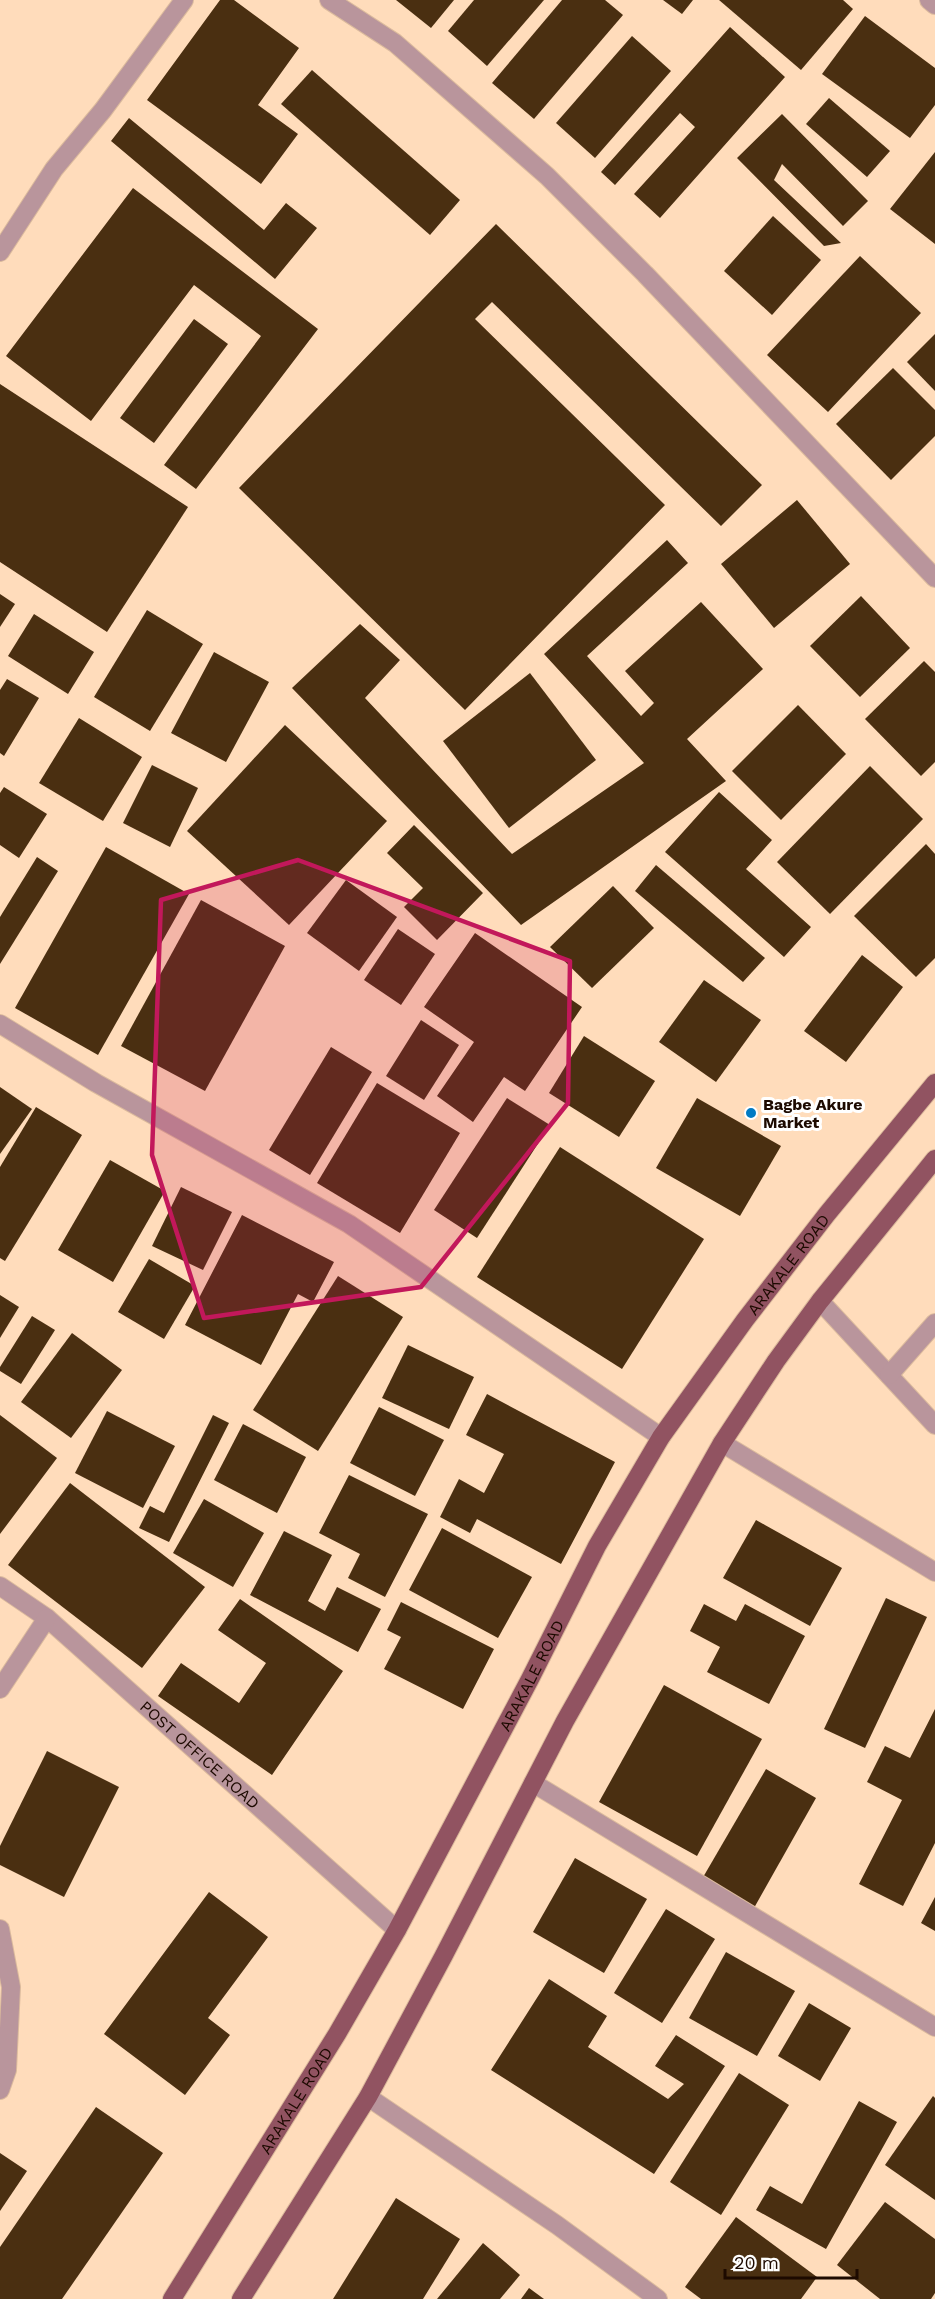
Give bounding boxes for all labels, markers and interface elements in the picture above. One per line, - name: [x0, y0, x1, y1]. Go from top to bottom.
- place label: Bagbe Akure Market: [763, 1095, 862, 1132]
- marker: Bagbe Akure Market: [744, 1106, 758, 1120]
- street label: ARAKALE ROAD: [743, 1210, 833, 1319]
- street label: ARAKALE ROAD: [495, 1617, 568, 1734]
- street label: POST OFFICE ROAD: [137, 1696, 264, 1813]
- street label: ARAKALE ROAD: [255, 2043, 336, 2157]
- scale bar: [725, 2242, 857, 2280]
- text: 20 m: [734, 2252, 779, 2273]

